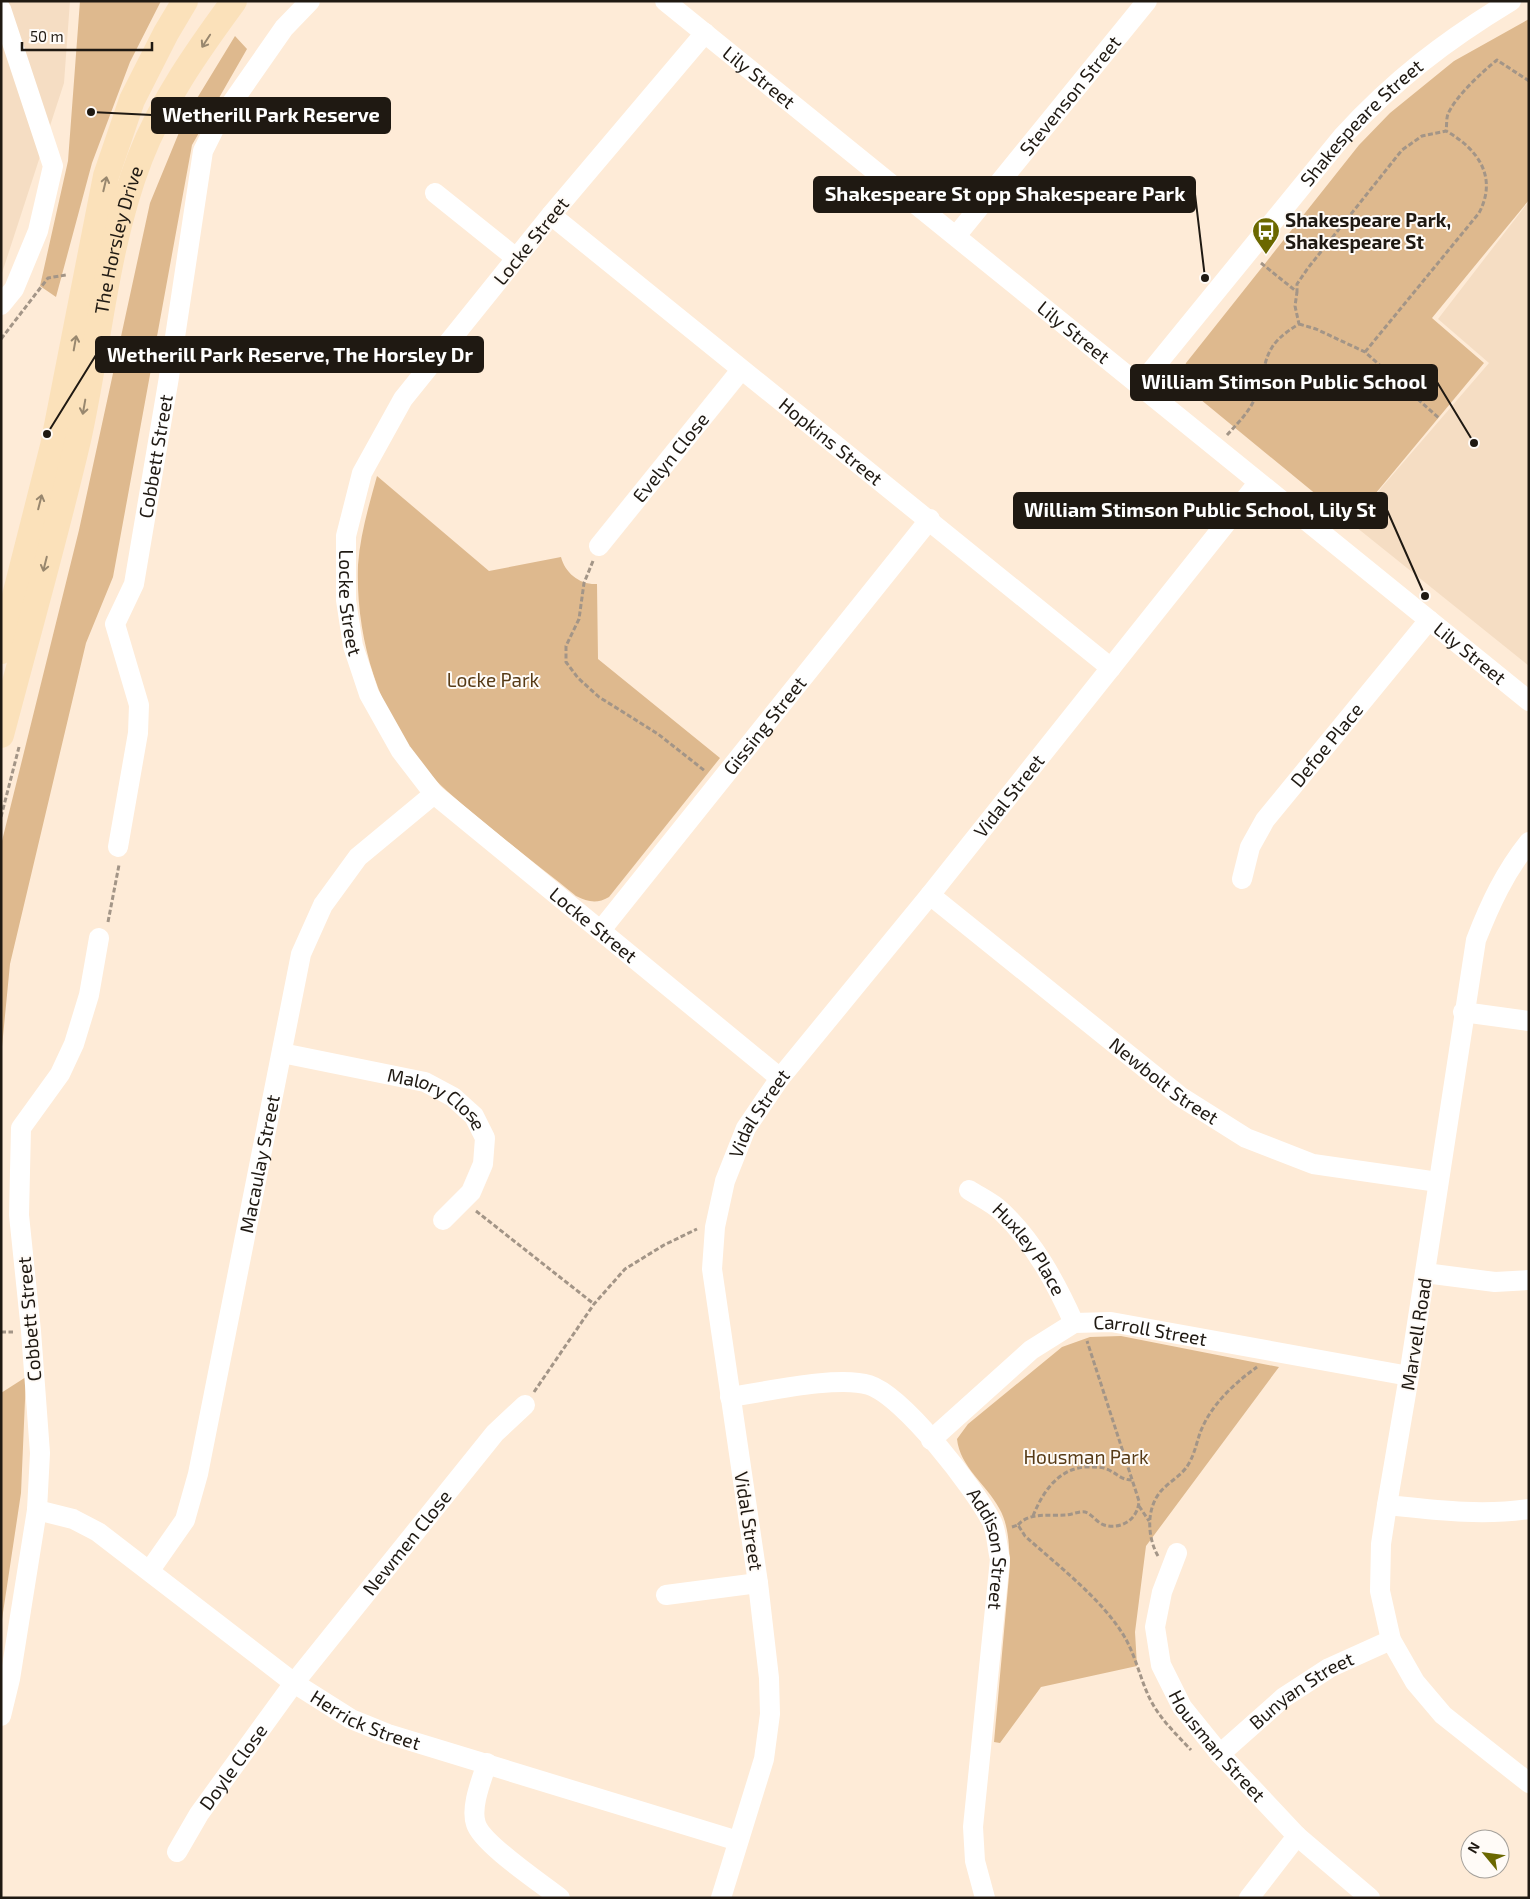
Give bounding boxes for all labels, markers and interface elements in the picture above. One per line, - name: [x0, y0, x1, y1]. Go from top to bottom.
- scale bar: [22, 20, 152, 52]
- text: 50 m: [30, 27, 64, 45]
- street label: Stevenson Street: [1014, 31, 1125, 160]
- one-way arrow: [200, 33, 210, 47]
- street label: Lily Street: [719, 41, 800, 113]
- street label: Shakespeare Street: [1295, 54, 1427, 191]
- callout: Wetherill Park Reserve: [152, 98, 390, 133]
- text: Wetherill Park Reserve: [162, 102, 380, 126]
- street label: The Horsley Drive: [89, 162, 147, 316]
- one-way arrow: [101, 176, 110, 192]
- callout: Shakespeare St opp Shakespeare Park: [814, 177, 1195, 212]
- text: Shakespeare St opp Shakespeare Park: [825, 181, 1186, 205]
- street label: Locke Street: [488, 192, 573, 289]
- place label: Shakespeare Park, Shakespeare St: [1285, 208, 1451, 253]
- bus stop icon: Shakespeare Park, Shakespeare St: [1251, 216, 1281, 255]
- street label: Lily Street: [1033, 296, 1115, 368]
- one-way arrow: [70, 336, 80, 352]
- callout: Wetherill Park Reserve, The Horsley Dr: [96, 337, 483, 372]
- text: Wetherill Park Reserve, The Horsley Dr: [107, 342, 473, 367]
- callout: William Stimson Public School: [1131, 365, 1437, 400]
- text: William Stimson Public School: [1141, 369, 1427, 393]
- street label: Hopkins Street: [775, 392, 888, 490]
- street label: Cobbett Street: [133, 393, 177, 520]
- one-way arrow: [78, 398, 88, 414]
- street label: Evelyn Close: [627, 407, 713, 506]
- callout: William Stimson Public School, Lily St: [1014, 493, 1387, 528]
- one-way arrow: [36, 495, 45, 511]
- text: William Stimson Public School, Lily St: [1024, 497, 1376, 522]
- street label: Locke Street: [335, 550, 367, 659]
- one-way arrow: [40, 556, 50, 572]
- street label: Lily Street: [1429, 617, 1511, 689]
- park label: Locke Park: [447, 668, 540, 691]
- street label: Gissing Street: [718, 671, 811, 779]
- street label: Defoe Place: [1285, 698, 1367, 791]
- street label: Vidal Street: [969, 749, 1049, 842]
- street label: Locke Street: [545, 882, 642, 967]
- street label: Newbolt Street: [1105, 1032, 1223, 1129]
- street label: Malory Close: [386, 1063, 491, 1134]
- street label: Vidal Street: [723, 1064, 794, 1161]
- street label: Macaulay Street: [234, 1093, 284, 1235]
- street label: Huxley Place: [988, 1197, 1071, 1299]
- street label: Cobbett Street: [12, 1256, 45, 1382]
- street label: Marvell Road: [1395, 1276, 1436, 1392]
- street label: Carroll Street: [1093, 1310, 1209, 1350]
- park label: Housman Park: [1023, 1445, 1149, 1468]
- street label: Vidal Street: [730, 1470, 769, 1572]
- street label: Addison Street: [963, 1483, 1012, 1611]
- street label: Newmen Close: [357, 1485, 456, 1600]
- street label: Bunyan Street: [1244, 1646, 1357, 1734]
- street label: Herrick Street: [307, 1685, 423, 1754]
- street label: Housman Street: [1164, 1686, 1271, 1806]
- street label: Doyle Close: [194, 1719, 272, 1814]
- north arrow: [1460, 1829, 1510, 1879]
- text: N: [1463, 1839, 1483, 1856]

